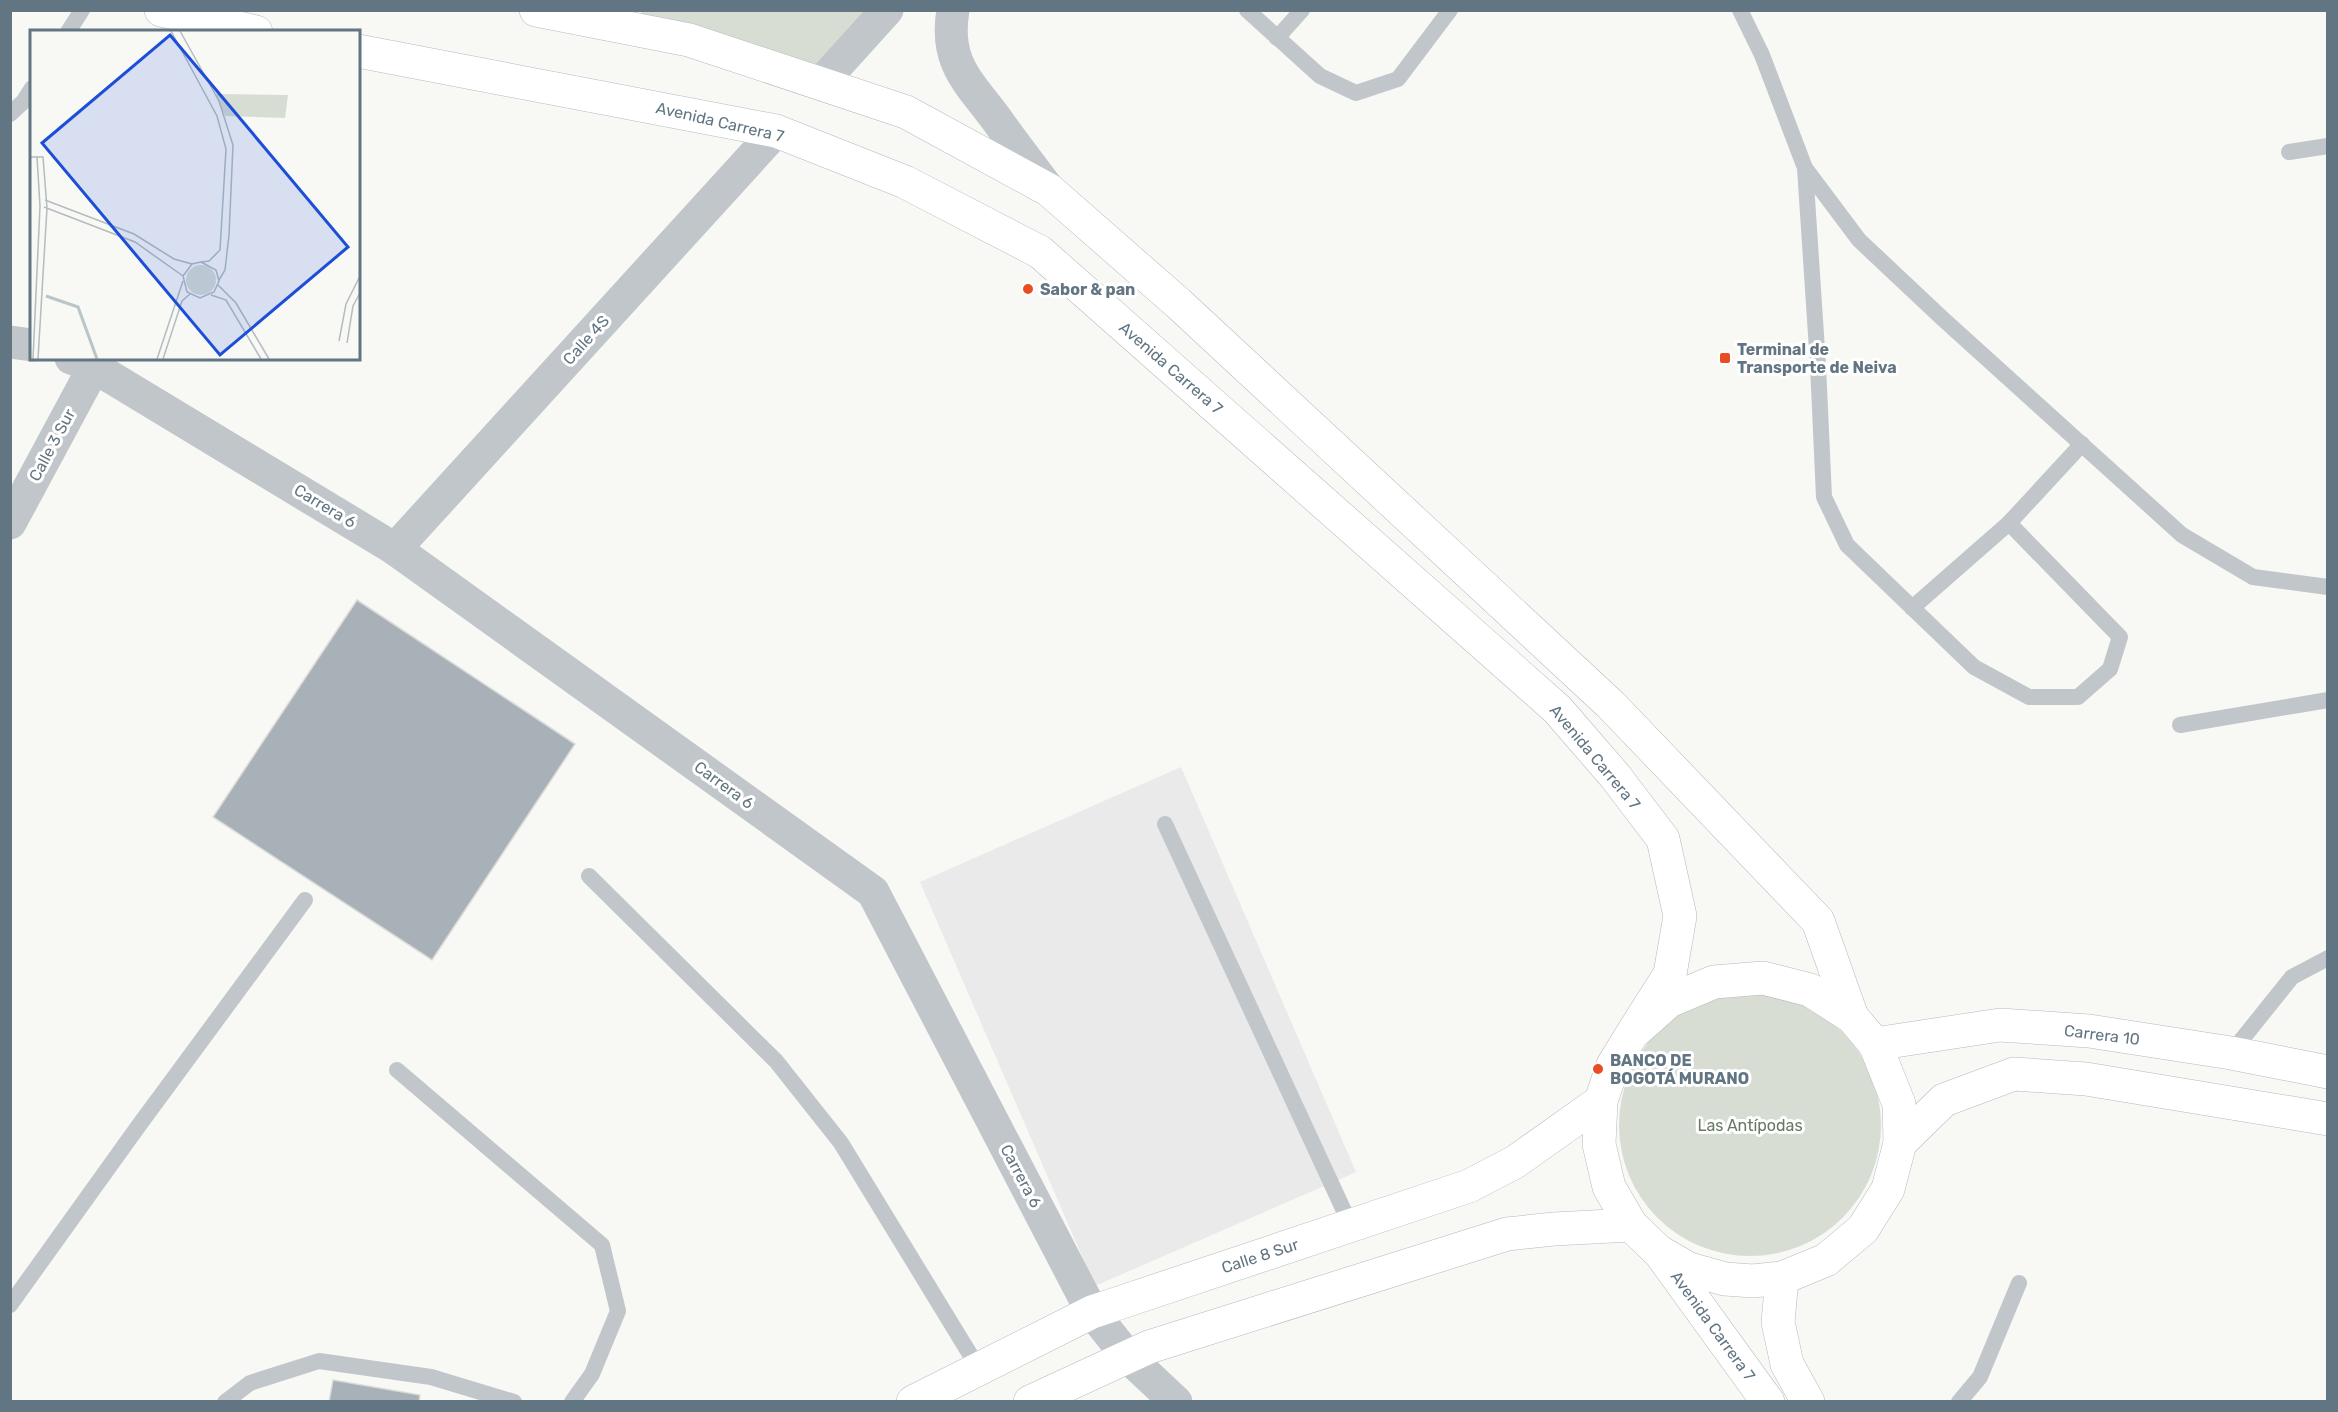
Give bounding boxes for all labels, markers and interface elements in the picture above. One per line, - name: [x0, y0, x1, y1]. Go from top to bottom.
- inset map: [30, 30, 360, 360]
- street label: Avenida Carrera 7: [654, 98, 786, 146]
- place label: Sabor & pan: [1040, 280, 1135, 299]
- marker: Sabor & pan: [1021, 282, 1035, 296]
- street label: Calle 4S: [559, 311, 613, 369]
- street label: Avenida Carrera 7: [1115, 318, 1227, 418]
- place label: Terminal de Transporte de Neiva: [1737, 340, 1897, 377]
- marker: Terminal de Transporte de Neiva: [1718, 351, 1732, 365]
- street label: Calle 3 Sur: [25, 406, 79, 484]
- street label: Carrera 6: [291, 480, 360, 532]
- street label: Avenida Carrera 7: [1546, 701, 1644, 813]
- street label: Carrera 6: [691, 757, 758, 813]
- street label: Carrera 10: [2063, 1021, 2141, 1049]
- place label: BANCO DE BOGOTÁ MURANO: [1610, 1051, 1749, 1088]
- marker: BANCO DE BOGOTÁ MURANO: [1591, 1062, 1605, 1076]
- park label: Las Antípodas: [1697, 1116, 1803, 1135]
- street label: Carrera 6: [996, 1141, 1046, 1211]
- street label: Calle 8 Sur: [1219, 1235, 1301, 1277]
- street label: Avenida Carrera 7: [1667, 1267, 1759, 1385]

